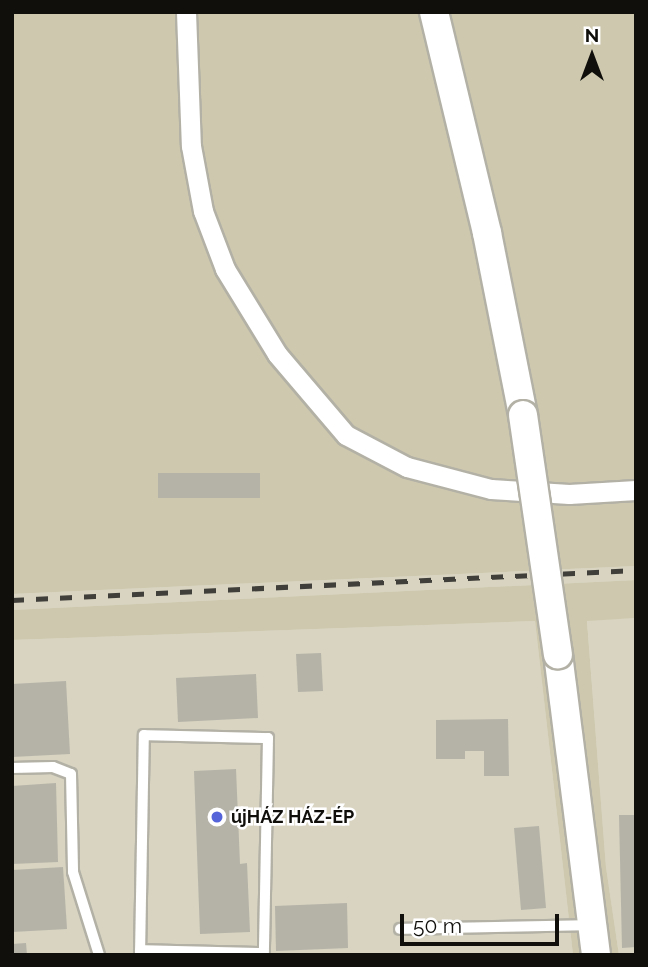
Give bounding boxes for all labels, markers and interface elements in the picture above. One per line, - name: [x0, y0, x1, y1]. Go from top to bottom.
- north arrow: [557, 21, 627, 91]
- text: N: [585, 24, 599, 46]
- place label: újHÁZ HÁZ-ÉP: [231, 806, 354, 828]
- marker: újHÁZ HÁZ-ÉP: [209, 809, 225, 825]
- scale bar: [403, 900, 562, 944]
- text: 50 m: [413, 913, 462, 938]

